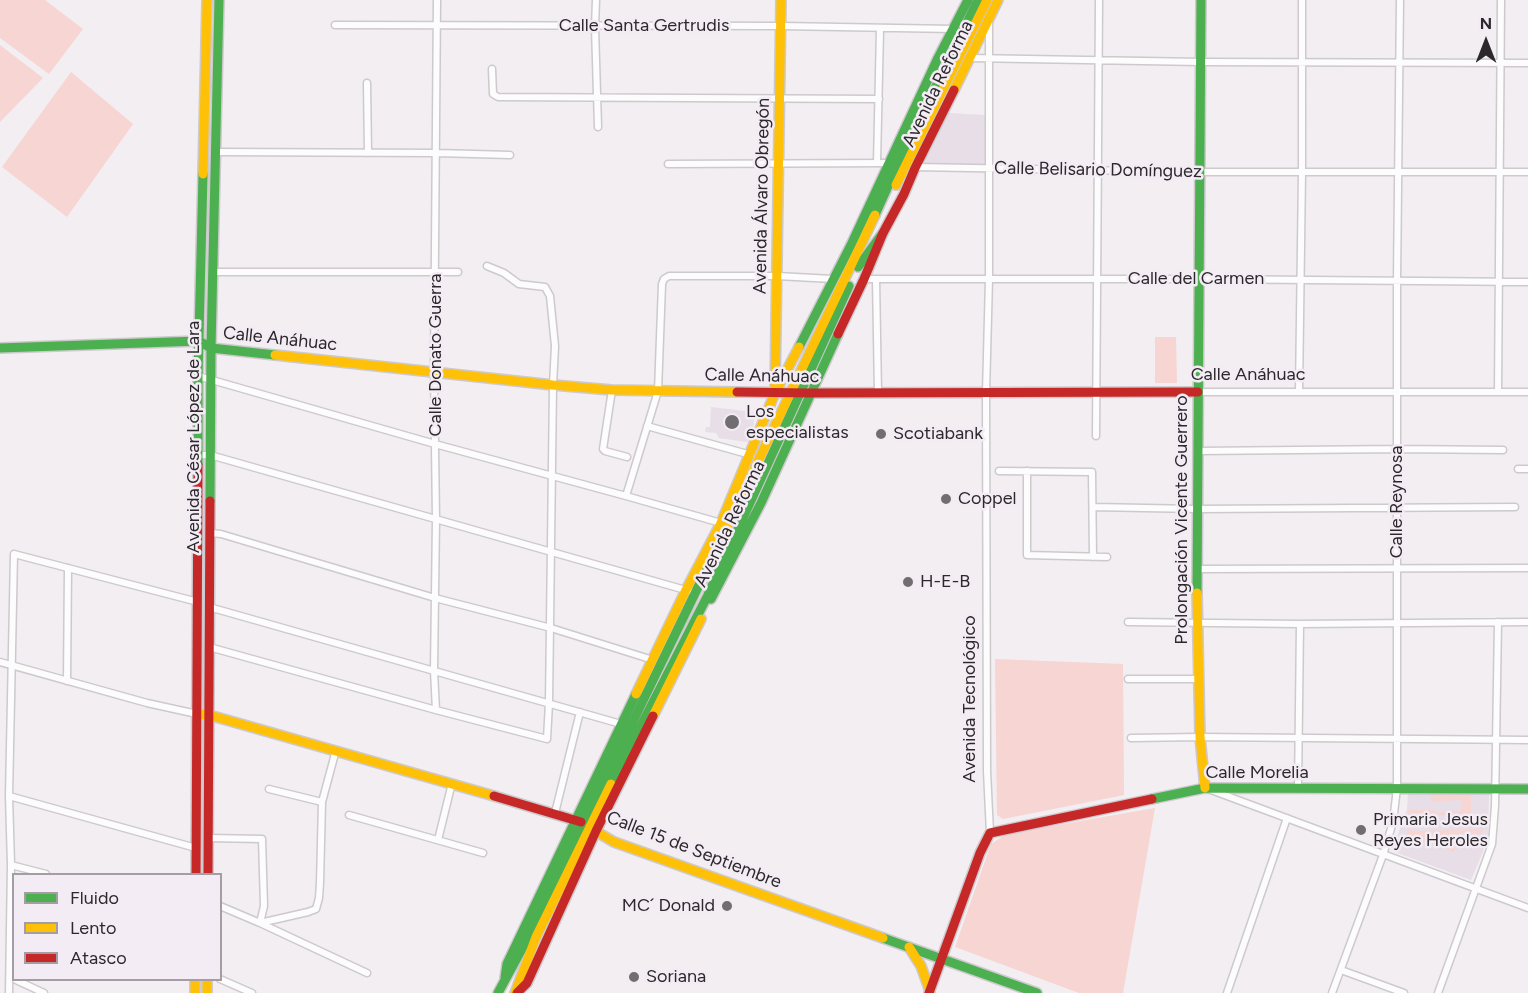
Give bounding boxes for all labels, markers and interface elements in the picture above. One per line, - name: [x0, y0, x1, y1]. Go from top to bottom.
- north arrow: [1456, 12, 1516, 72]
- text: N: [1480, 14, 1492, 33]
- street label: Calle Santa Gertrudis: [559, 15, 729, 37]
- street label: Avenida Reforma: [898, 17, 978, 151]
- street label: Avenida Álvaro Obregón: [749, 98, 775, 294]
- street label: Calle Belisario Domínguez: [994, 157, 1202, 183]
- street label: Calle del Carmen: [1128, 268, 1264, 290]
- street label: Calle Donato Guerra: [425, 274, 447, 436]
- street label: Avenida César López de Lara: [183, 321, 205, 553]
- street label: Calle Anáhuac: [222, 322, 338, 356]
- street label: Calle Anáhuac: [704, 364, 820, 388]
- street label: Calle Anáhuac: [1191, 364, 1305, 386]
- street label: Prolongación Vicente Guerrero: [1171, 395, 1193, 645]
- place label: Los especialistas: [746, 401, 849, 444]
- marker: Los especialistas: [723, 413, 741, 431]
- place label: Scotiabank: [893, 423, 983, 445]
- marker: Scotiabank: [874, 427, 888, 441]
- street label: Calle Reynosa: [1386, 446, 1408, 558]
- street label: Avenida Reforma: [690, 457, 770, 591]
- place label: Coppel: [958, 488, 1016, 510]
- marker: Coppel: [939, 492, 953, 506]
- place label: H-E-B: [920, 571, 970, 593]
- marker: H-E-B: [901, 575, 915, 589]
- street label: Avenida Tecnológico: [959, 615, 981, 783]
- street label: Calle Morelia: [1205, 762, 1309, 784]
- street label: Calle 15 de Septiembre: [604, 807, 784, 893]
- place label: Primaria Jesus Reyes Heroles: [1373, 809, 1488, 852]
- marker: Primaria Jesus Reyes Heroles: [1354, 823, 1368, 837]
- legend: [12, 873, 222, 981]
- text: Fluido: [70, 887, 119, 909]
- place label: MC´ Donald: [622, 895, 715, 917]
- marker: MC´ Donald: [720, 899, 734, 913]
- text: Lento: [70, 917, 116, 939]
- text: Atasco: [70, 947, 127, 969]
- place label: Soriana: [646, 966, 706, 988]
- marker: Soriana: [627, 970, 641, 984]

